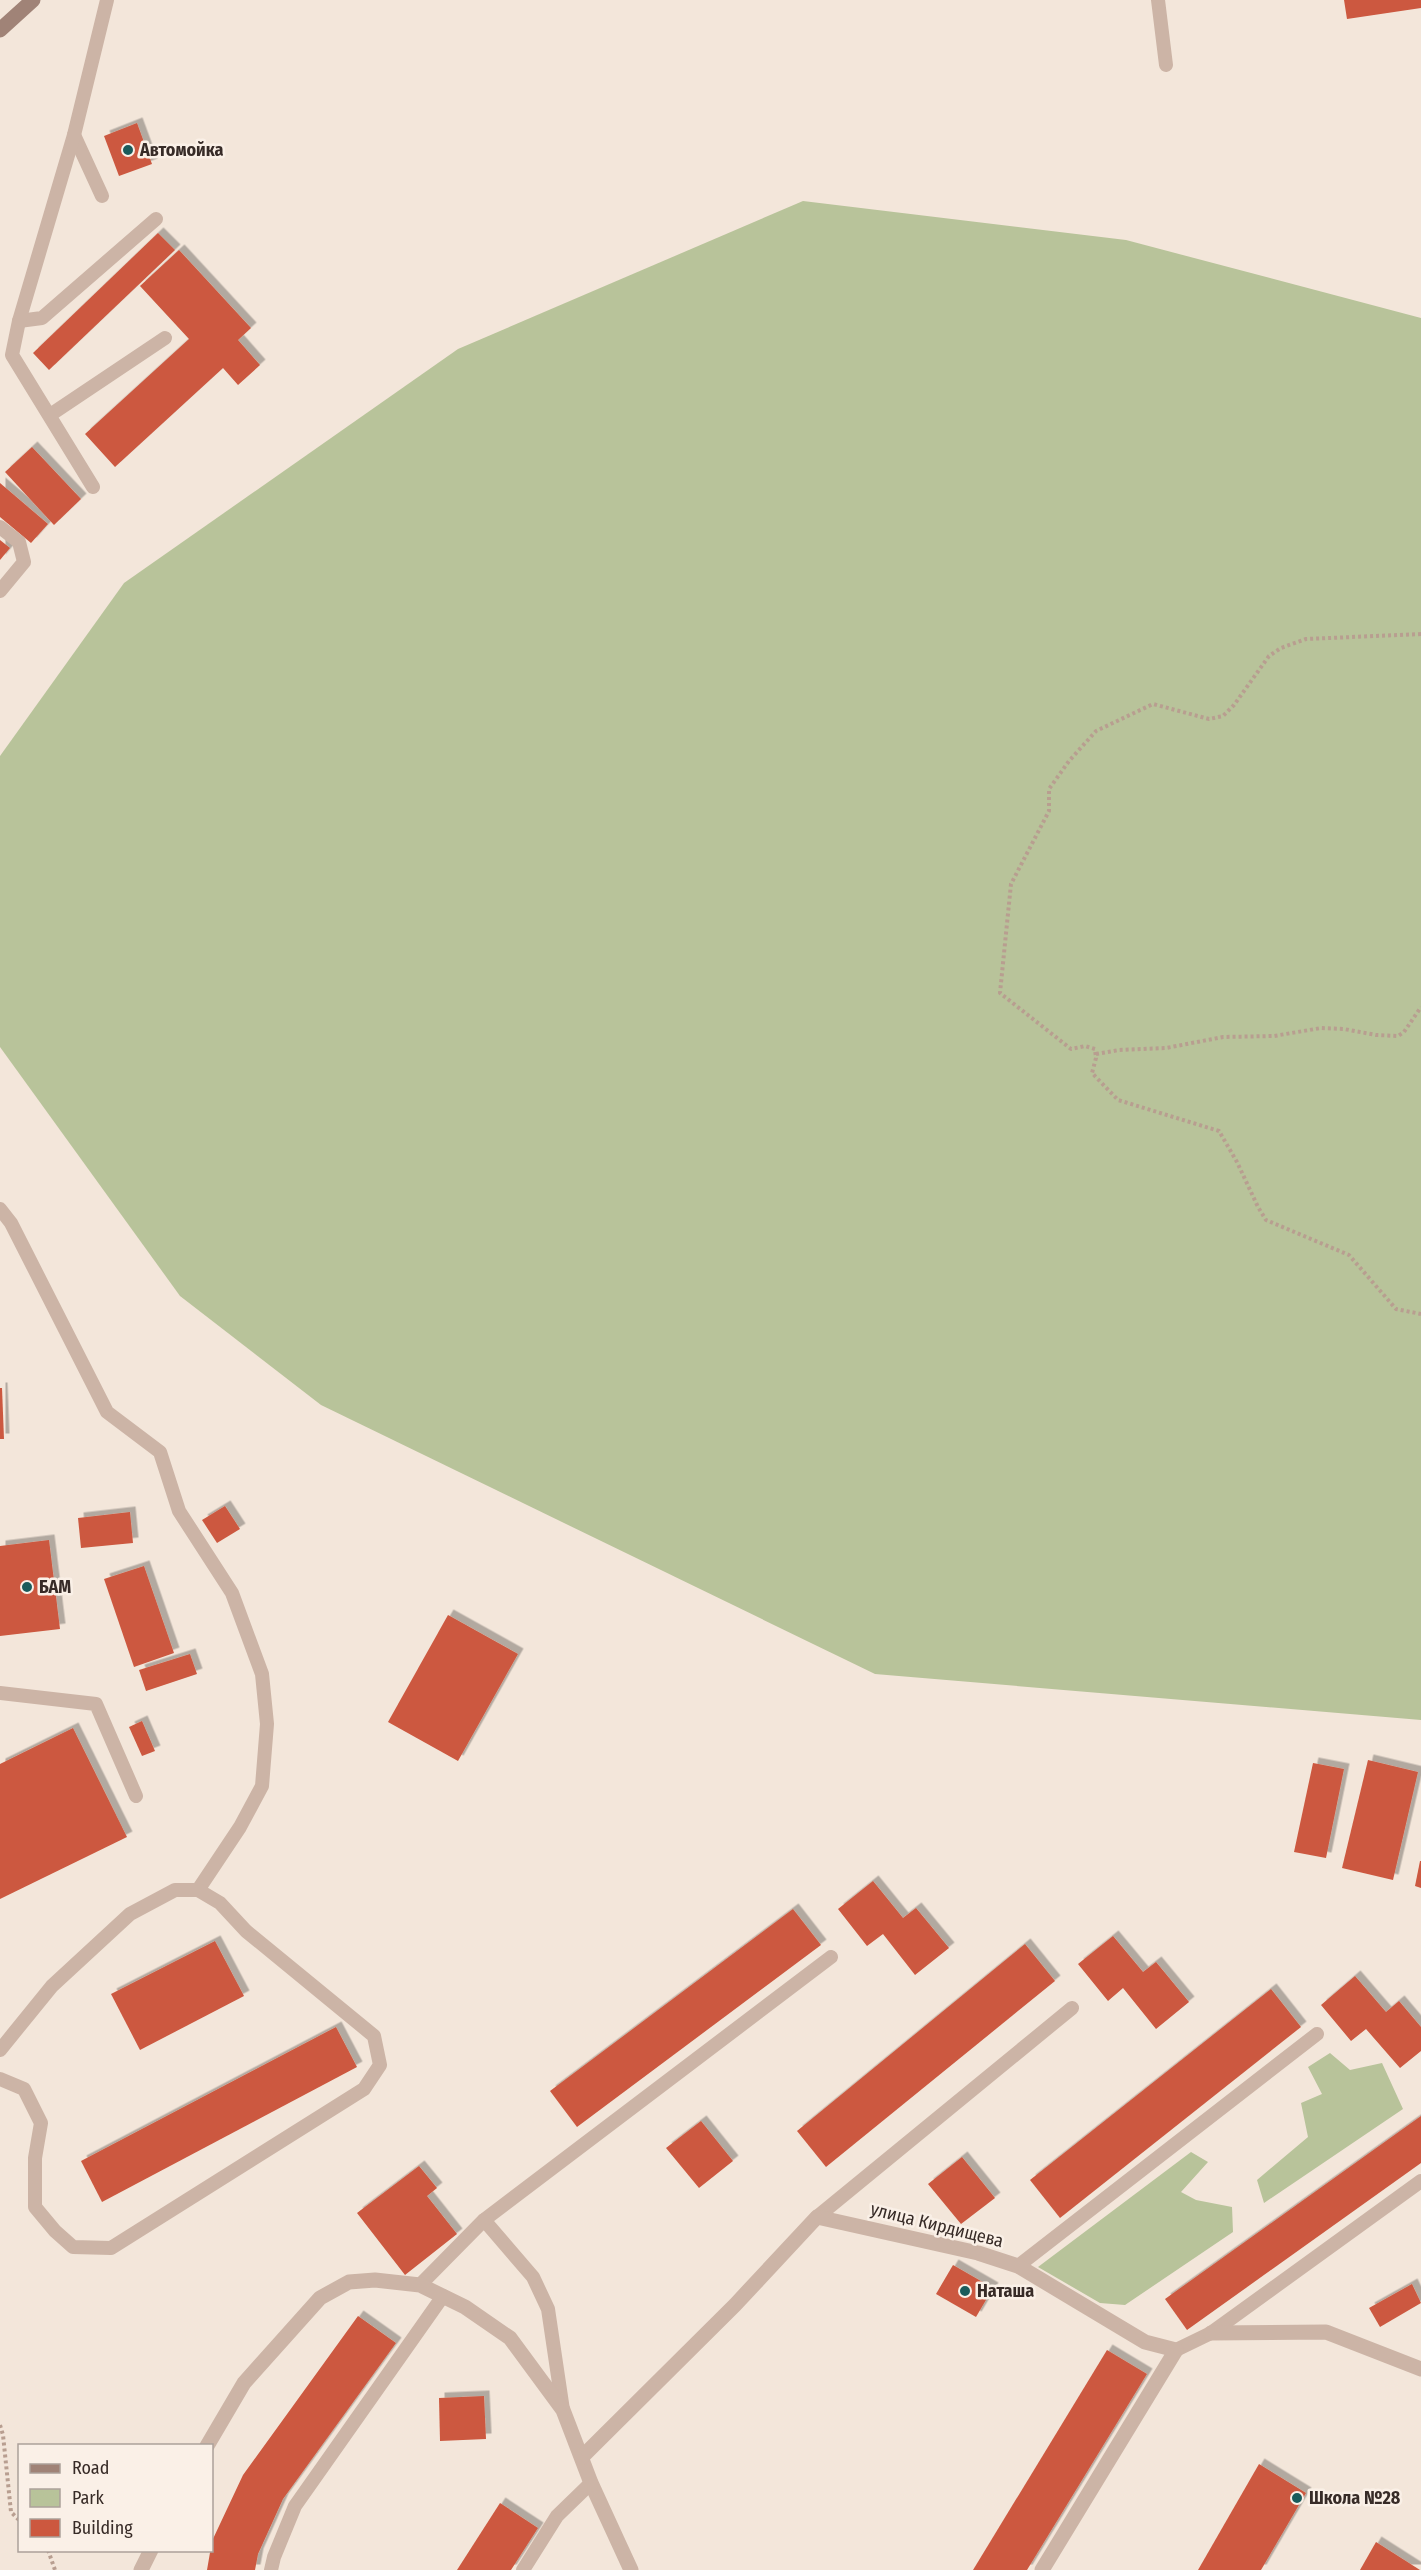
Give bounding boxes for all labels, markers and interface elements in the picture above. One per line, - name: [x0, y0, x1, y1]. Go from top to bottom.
- place label: Автомойка: [139, 139, 223, 161]
- marker: Автомойка: [121, 143, 135, 157]
- place label: БАМ: [39, 1576, 71, 1598]
- marker: БАМ: [20, 1580, 34, 1594]
- street label: улица Кирдищева: [868, 2198, 1006, 2252]
- place label: Наташа: [977, 2280, 1034, 2302]
- marker: Наташа: [958, 2284, 972, 2298]
- legend: [18, 2444, 213, 2552]
- text: Road: [72, 2457, 109, 2479]
- text: Park: [72, 2487, 105, 2509]
- place label: Школа №28: [1309, 2487, 1401, 2509]
- marker: Школа №28: [1290, 2491, 1304, 2505]
- text: Building: [72, 2517, 133, 2539]

